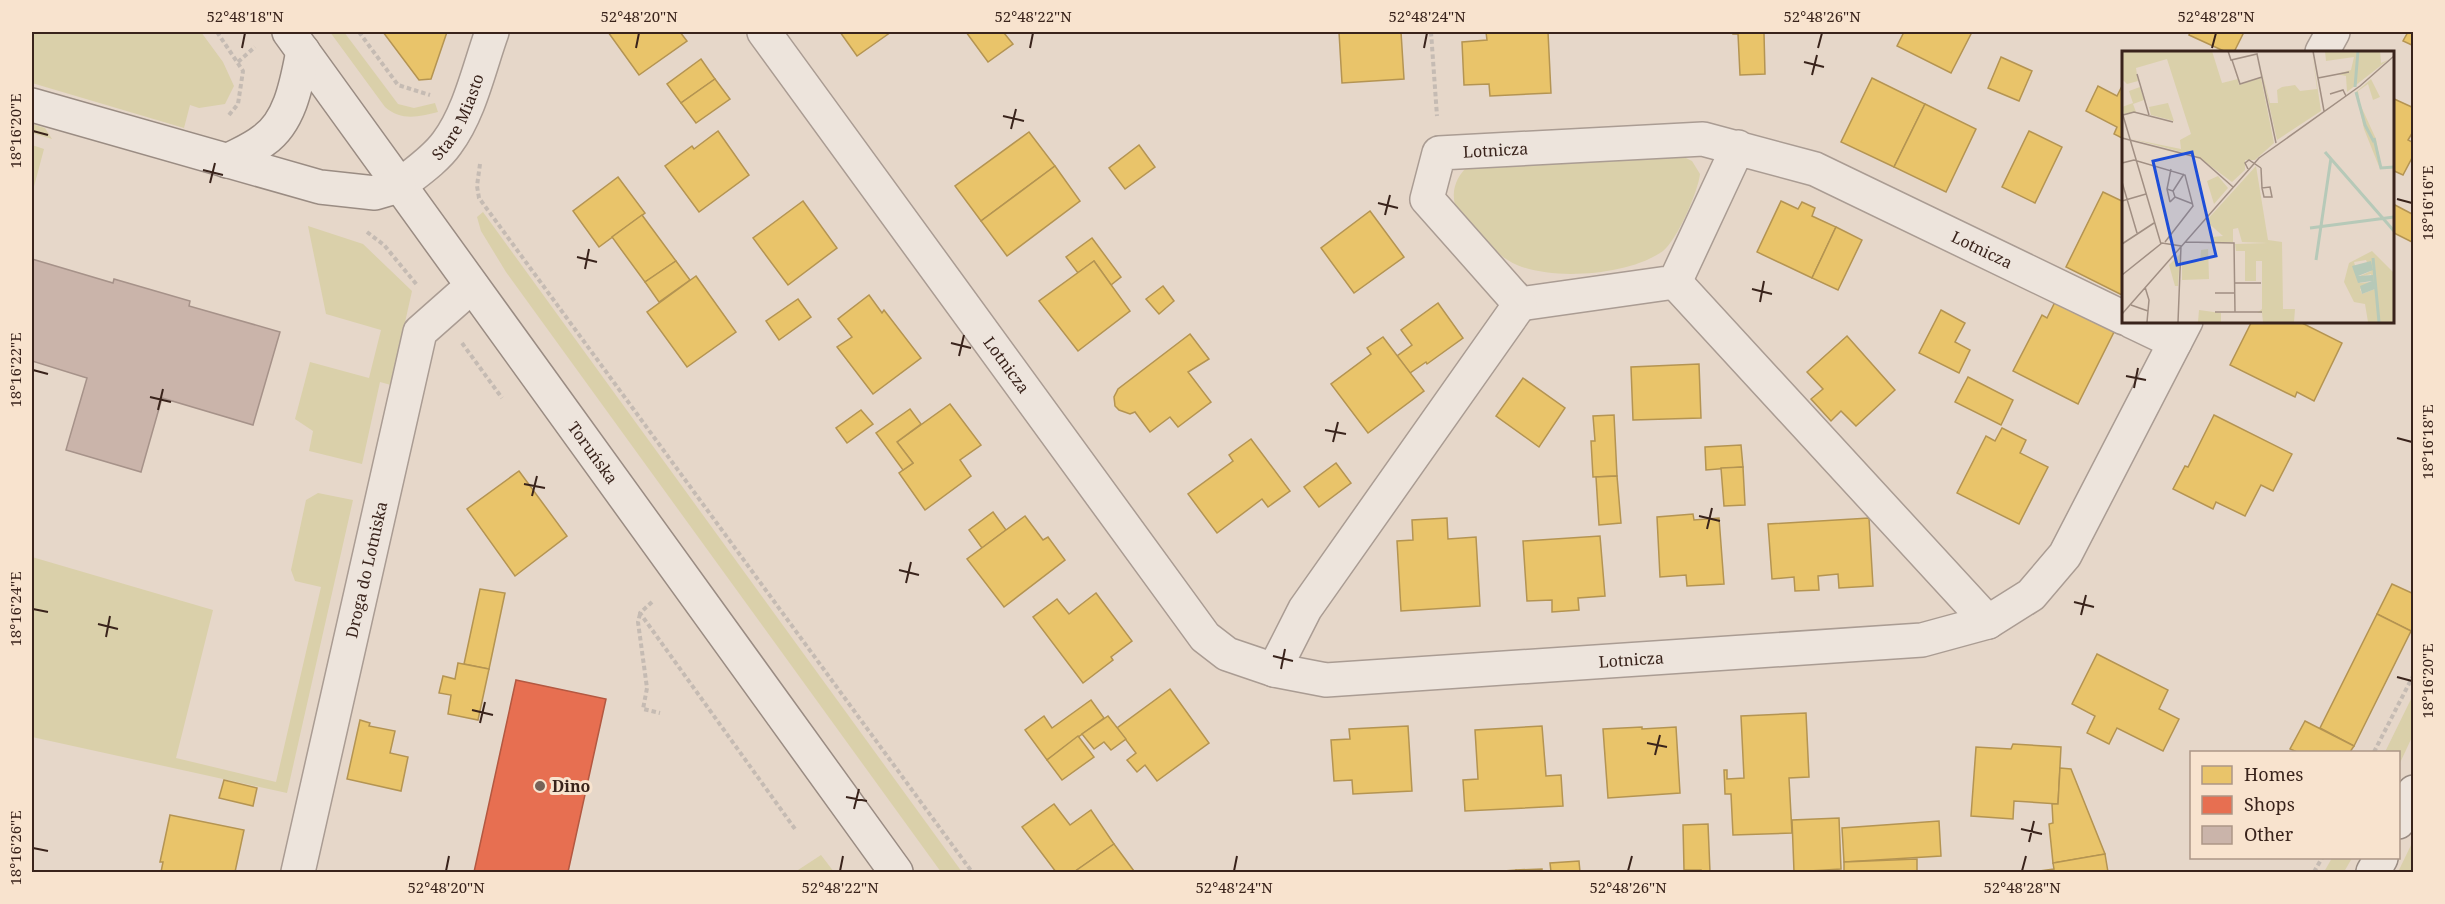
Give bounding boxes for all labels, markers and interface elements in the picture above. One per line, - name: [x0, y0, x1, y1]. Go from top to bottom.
- text: 52°48'18"N: [206, 6, 284, 26]
- text: 52°48'20"N: [600, 6, 678, 26]
- text: 52°48'22"N: [994, 6, 1072, 26]
- text: 52°48'24"N: [1388, 6, 1466, 26]
- text: 52°48'26"N: [1783, 6, 1861, 26]
- text: 52°48'28"N: [2177, 6, 2255, 26]
- inset map: [2122, 51, 2394, 322]
- street label: Stare Miasto: [427, 71, 489, 165]
- text: 18°16'20"E: [5, 93, 25, 169]
- street label: Lotnicza: [1462, 137, 1529, 163]
- text: 18°16'16"E: [2417, 165, 2437, 241]
- street label: Lotnicza: [1948, 225, 2016, 274]
- text: 18°16'22"E: [5, 332, 25, 408]
- street label: Lotnicza: [979, 332, 1035, 398]
- text: 18°16'18"E: [2417, 404, 2437, 480]
- street label: Toruńska: [563, 417, 623, 488]
- street label: Droga do Lotniska: [340, 499, 392, 640]
- text: 18°16'24"E: [5, 571, 25, 647]
- text: 18°16'20"E: [2417, 643, 2437, 719]
- street label: Lotnicza: [1598, 646, 1665, 673]
- legend: [2190, 751, 2400, 859]
- text: Homes: [2244, 762, 2303, 786]
- place label: Dino: [552, 775, 591, 797]
- marker: Dino: [533, 779, 547, 793]
- text: Shops: [2244, 792, 2295, 816]
- text: 18°16'26"E: [5, 810, 25, 886]
- text: Other: [2244, 822, 2294, 846]
- text: 52°48'20"N: [407, 877, 485, 897]
- text: 52°48'22"N: [801, 877, 879, 897]
- text: 52°48'24"N: [1195, 877, 1273, 897]
- text: 52°48'26"N: [1589, 877, 1667, 897]
- text: 52°48'28"N: [1983, 877, 2061, 897]

